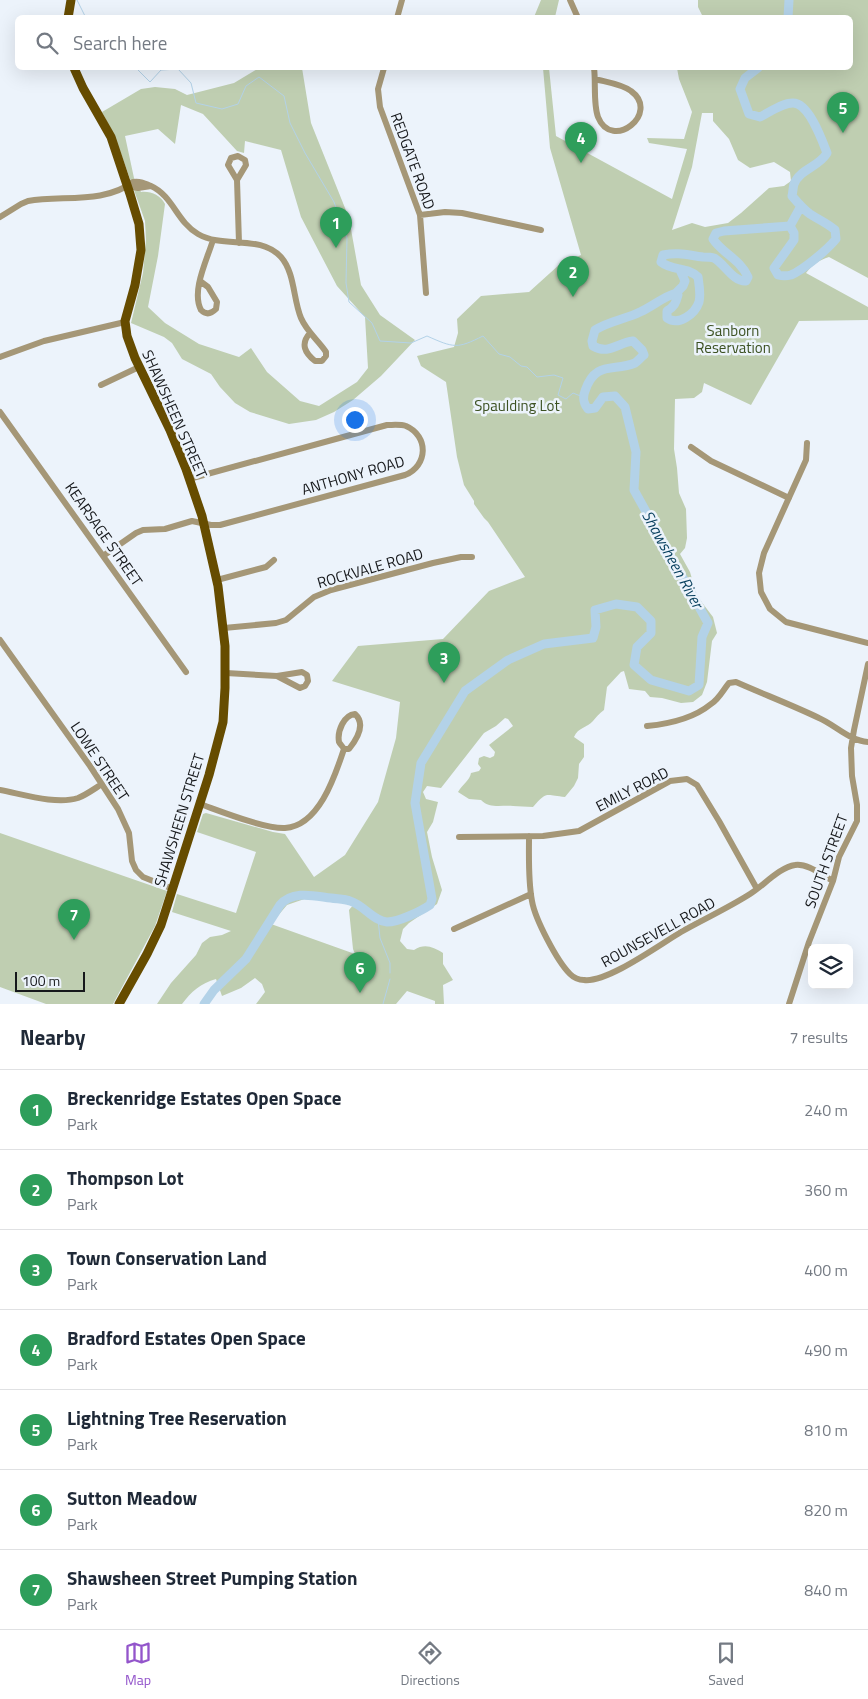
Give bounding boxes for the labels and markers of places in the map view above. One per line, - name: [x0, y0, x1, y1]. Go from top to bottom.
- pin: 5: [827, 92, 859, 133]
- pin: 4: [565, 122, 597, 163]
- pin: 1: [320, 207, 352, 248]
- pin: 2: [557, 256, 589, 297]
- pin: 3: [428, 642, 460, 683]
- pin: 7: [58, 899, 90, 940]
- pin: 6: [344, 952, 376, 993]

